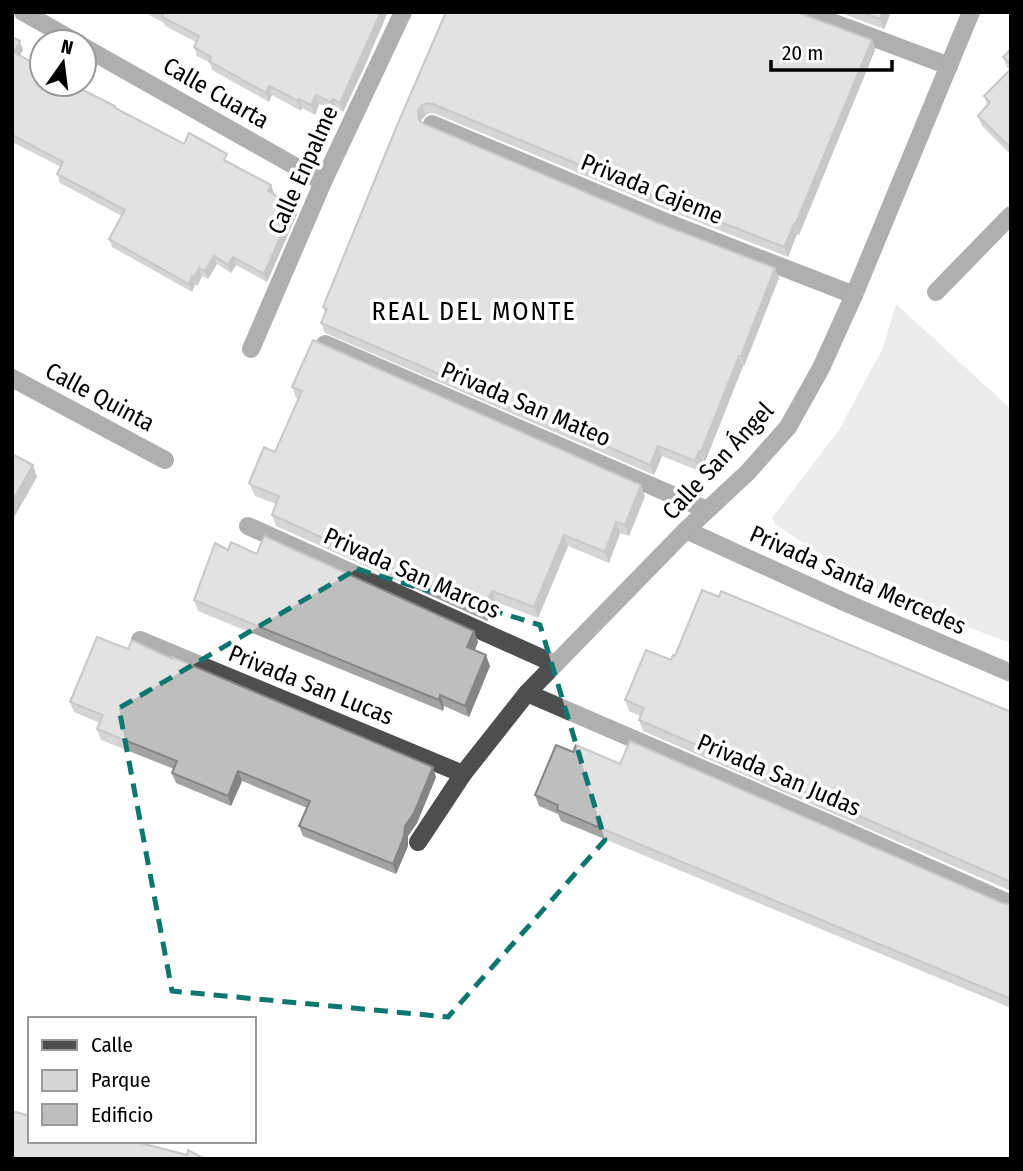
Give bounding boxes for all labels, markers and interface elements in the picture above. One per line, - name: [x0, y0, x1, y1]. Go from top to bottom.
- north arrow: [28, 28, 98, 98]
- scale bar: [771, 28, 892, 72]
- text: N: [59, 34, 75, 60]
- text: 20 m: [782, 40, 823, 66]
- street label: Calle Cuarta: [158, 52, 274, 134]
- street label: Calle Enpalme: [262, 101, 344, 239]
- street label: Privada Cajeme: [577, 148, 727, 230]
- district label: REAL DEL MONTE: [371, 296, 577, 327]
- street label: Privada San Mateo: [437, 356, 615, 452]
- street label: Calle Quinta: [41, 357, 159, 437]
- street label: Calle San Ángel: [656, 396, 779, 525]
- street label: Privada Santa Mercedes: [746, 520, 970, 640]
- street label: Privada San Marcos: [319, 522, 505, 624]
- street label: Privada San Lucas: [224, 639, 398, 731]
- street label: Privada San Judas: [693, 728, 865, 822]
- legend: [28, 1017, 256, 1143]
- text: Calle: [91, 1032, 133, 1058]
- text: Parque: [91, 1067, 151, 1093]
- text: Edificio: [91, 1102, 153, 1128]

